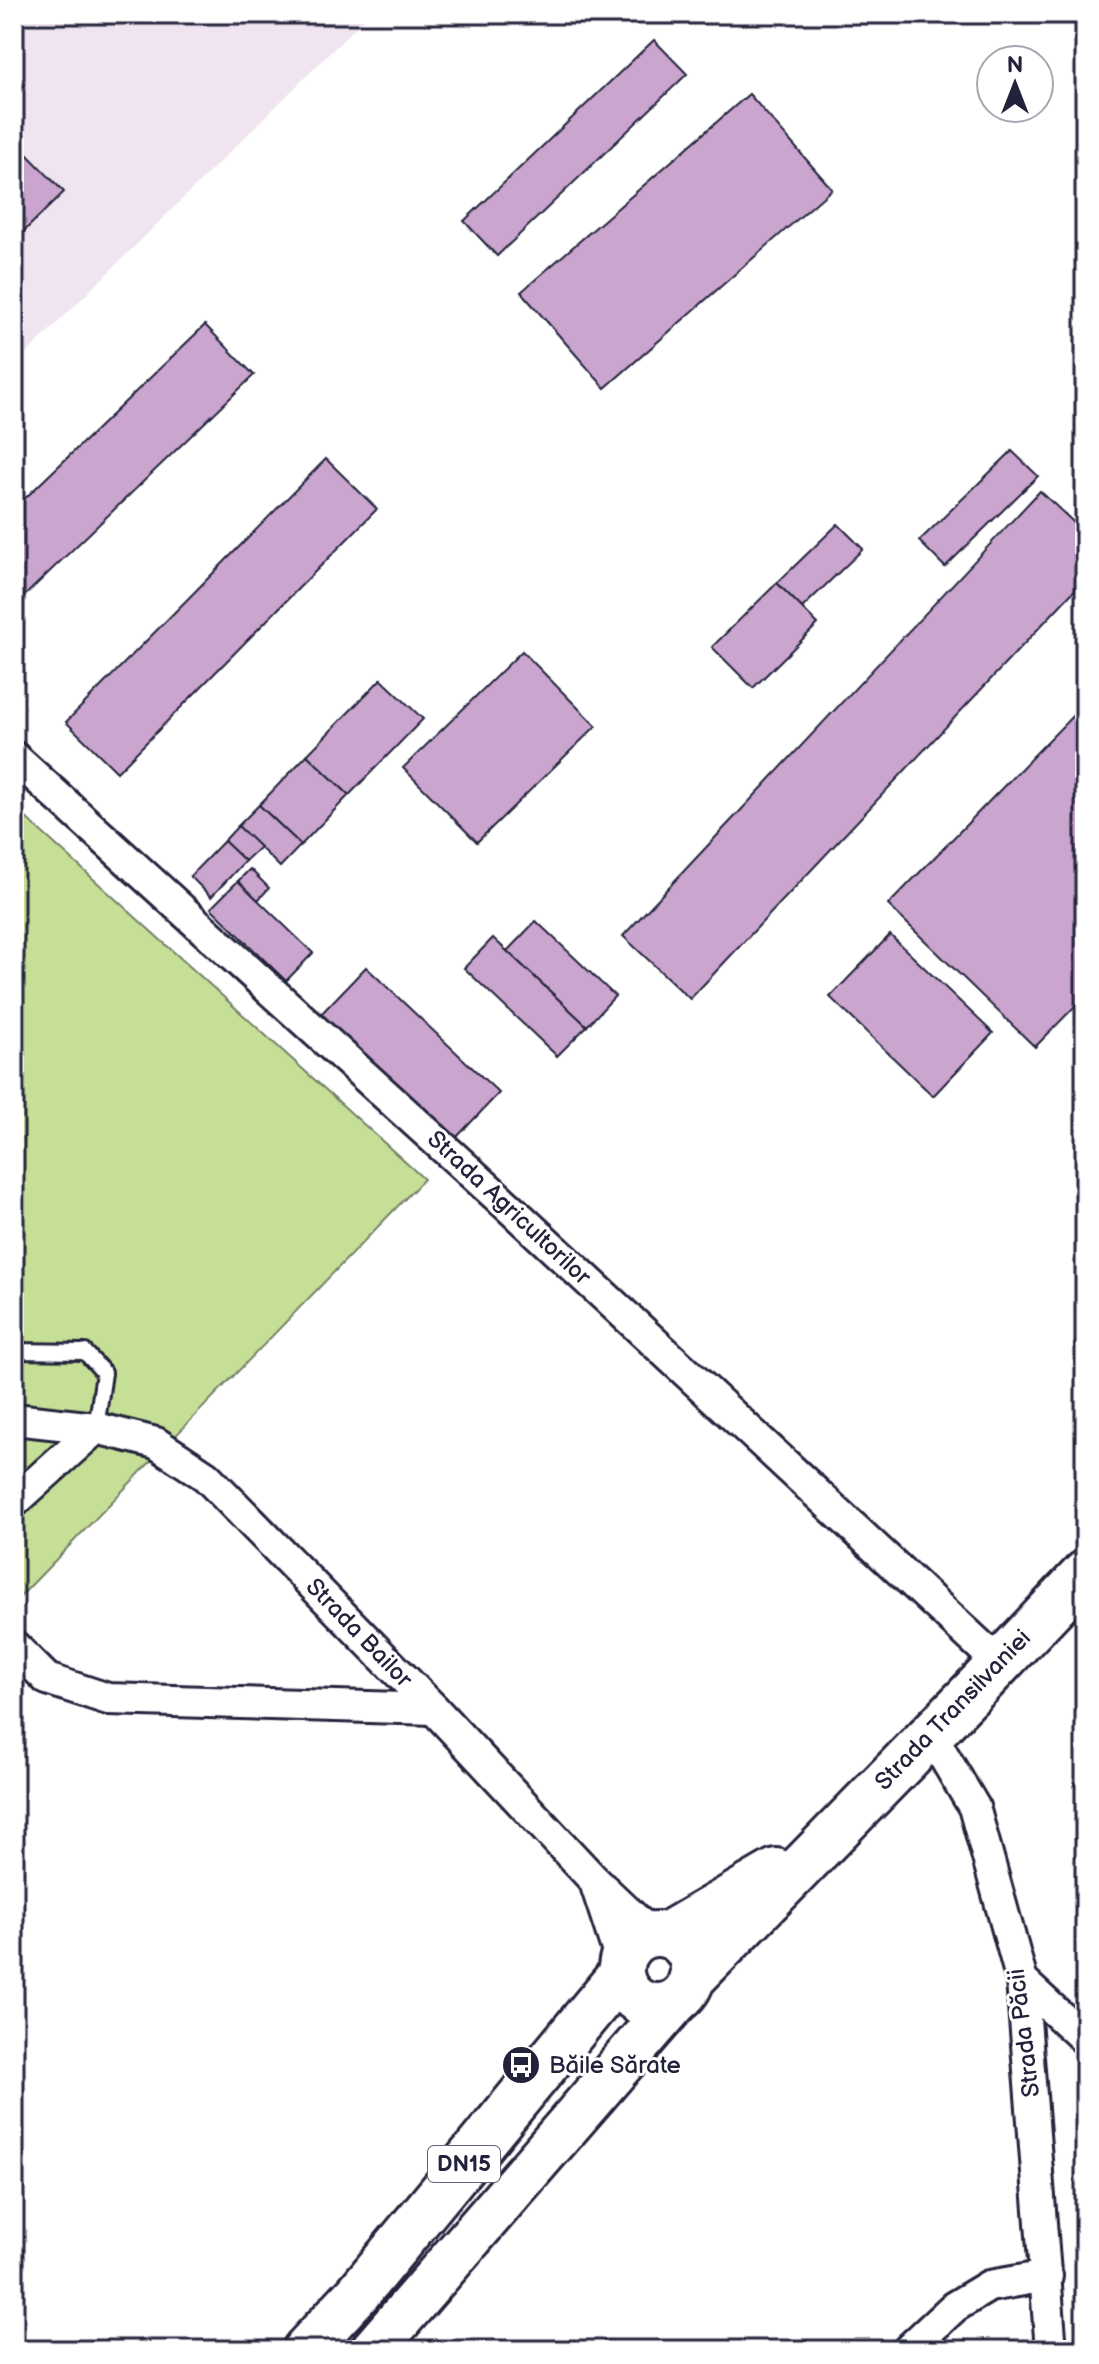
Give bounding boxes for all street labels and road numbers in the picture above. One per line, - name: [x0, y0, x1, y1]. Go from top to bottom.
- street label: Strada Agricultorilor: [421, 1125, 597, 1292]
- street label: Strada Bailor: [300, 1572, 418, 1694]
- street label: Strada Transilvaniei: [869, 1624, 1037, 1796]
- street label: Strada Păcii: [1002, 1967, 1046, 2099]
- road number: DN15: [428, 2146, 500, 2182]

